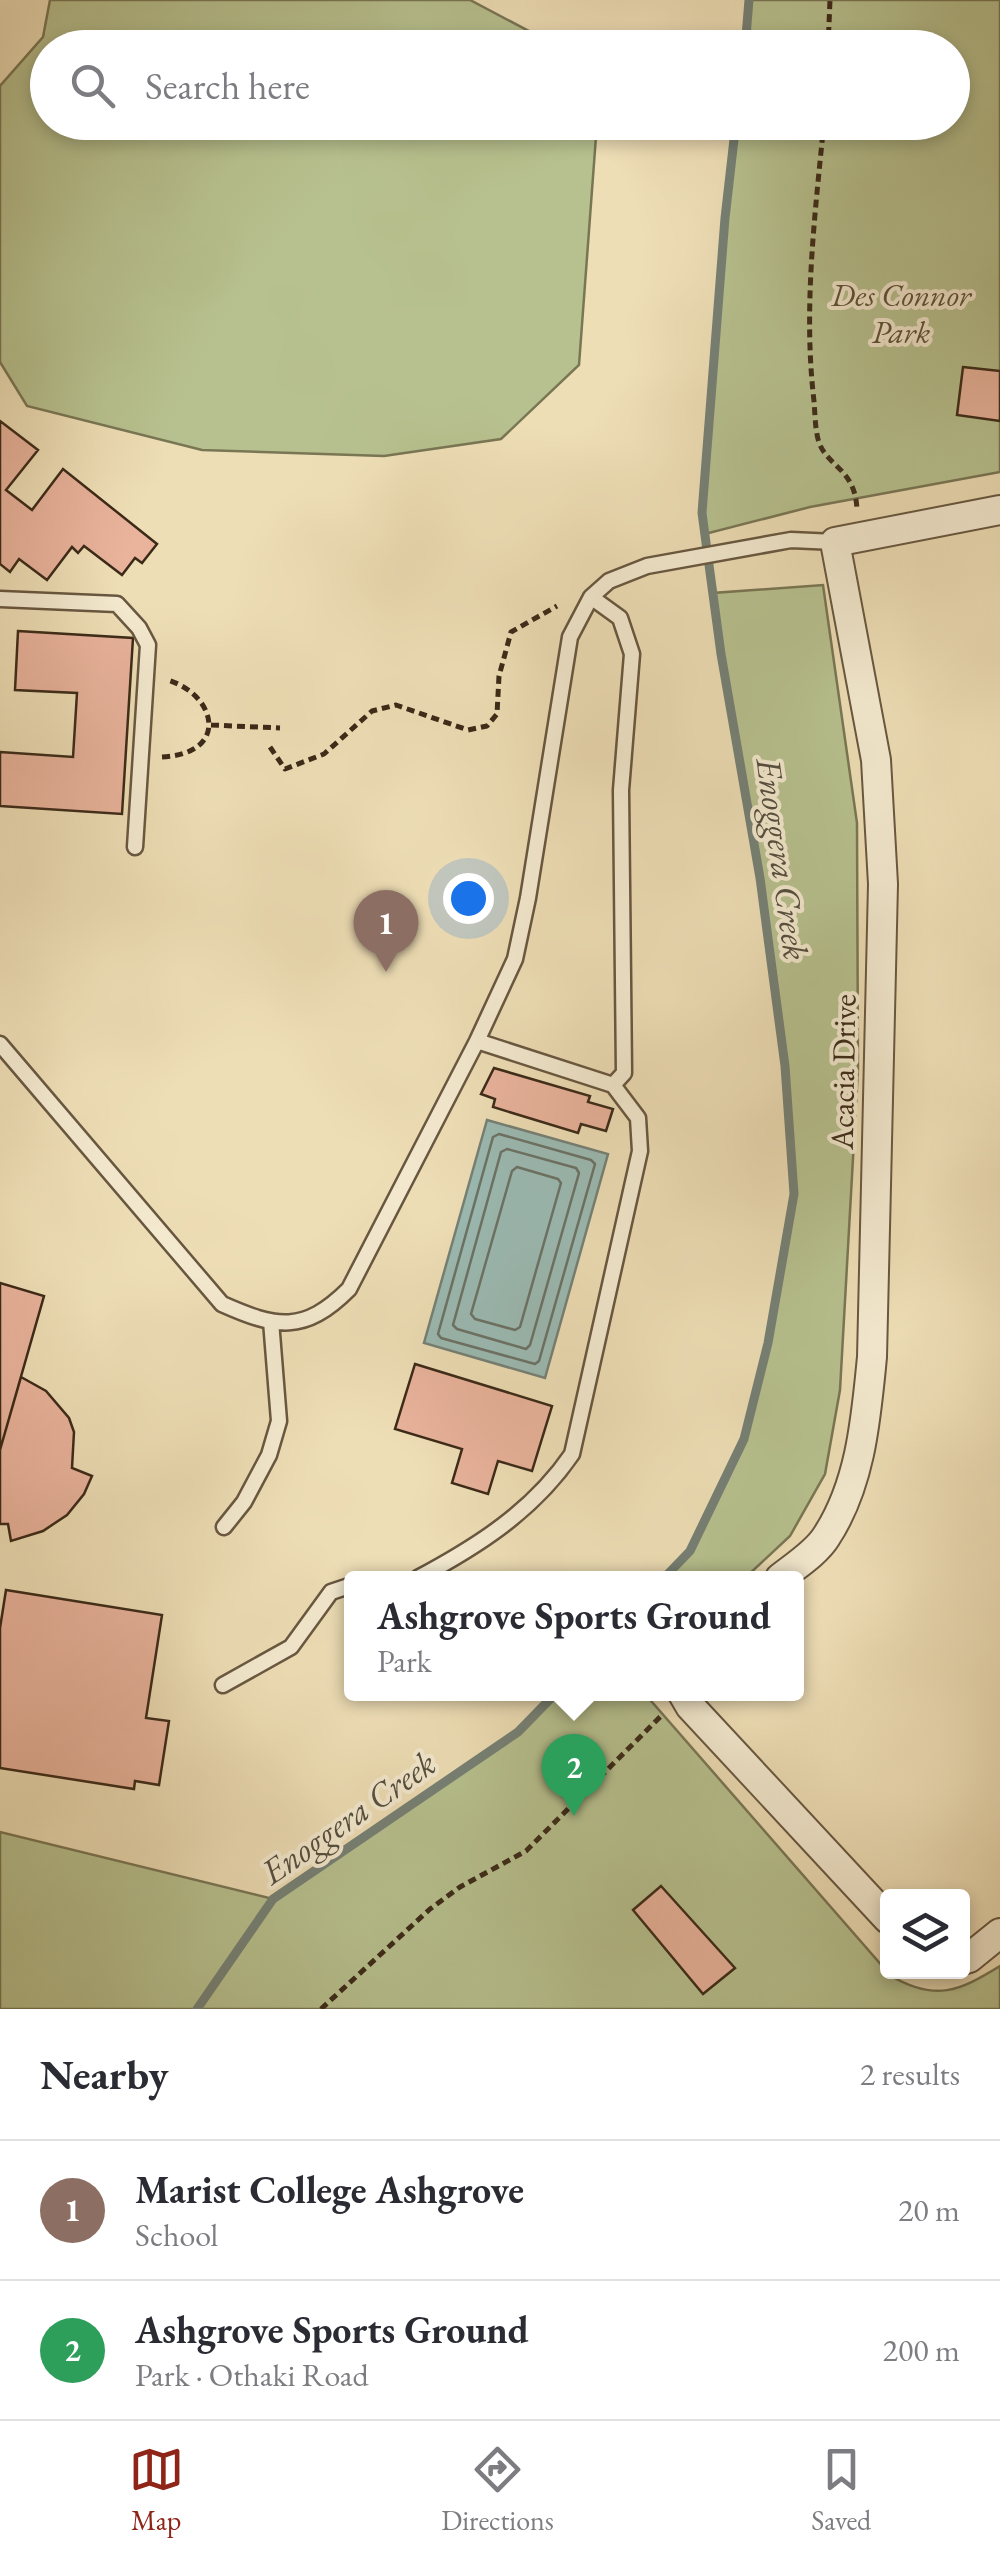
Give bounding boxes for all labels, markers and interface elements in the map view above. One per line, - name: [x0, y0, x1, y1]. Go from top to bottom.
- search box: [30, 30, 970, 140]
- icon: search: [65, 58, 120, 113]
- text: Search here: [145, 61, 310, 110]
- park label: Des Connor Park: [830, 274, 973, 353]
- water label: Enoggera Creek: [745, 753, 819, 963]
- your location: [443, 873, 494, 924]
- pin: 1: [354, 890, 418, 972]
- street label: Acacia Drive: [821, 994, 865, 1151]
- popup: [344, 1571, 804, 1701]
- text: Ashgrove Sports Ground: [377, 1591, 771, 1640]
- text: Park: [377, 1640, 432, 1682]
- pin: 2: [542, 1734, 606, 1816]
- water label: Enoggera Creek: [250, 1740, 445, 1896]
- map controls: [880, 1889, 970, 1979]
- button: layers: [880, 1889, 970, 1979]
- text: Nearby: [40, 2047, 169, 2102]
- text: 2 results: [860, 2053, 960, 2095]
- text: Marist College Ashgrove: [135, 2165, 524, 2214]
- text: 1: [64, 2189, 81, 2231]
- text: 20 m: [898, 2189, 960, 2231]
- text: School: [135, 2214, 218, 2256]
- text: Ashgrove Sports Ground: [135, 2305, 529, 2354]
- text: 2: [64, 2329, 81, 2371]
- text: 200 m: [883, 2329, 960, 2371]
- text: Park · Othaki Road: [135, 2354, 369, 2396]
- tab: Map: [129, 2442, 184, 2538]
- tab: Directions: [441, 2442, 554, 2538]
- tab: Saved: [811, 2442, 871, 2538]

